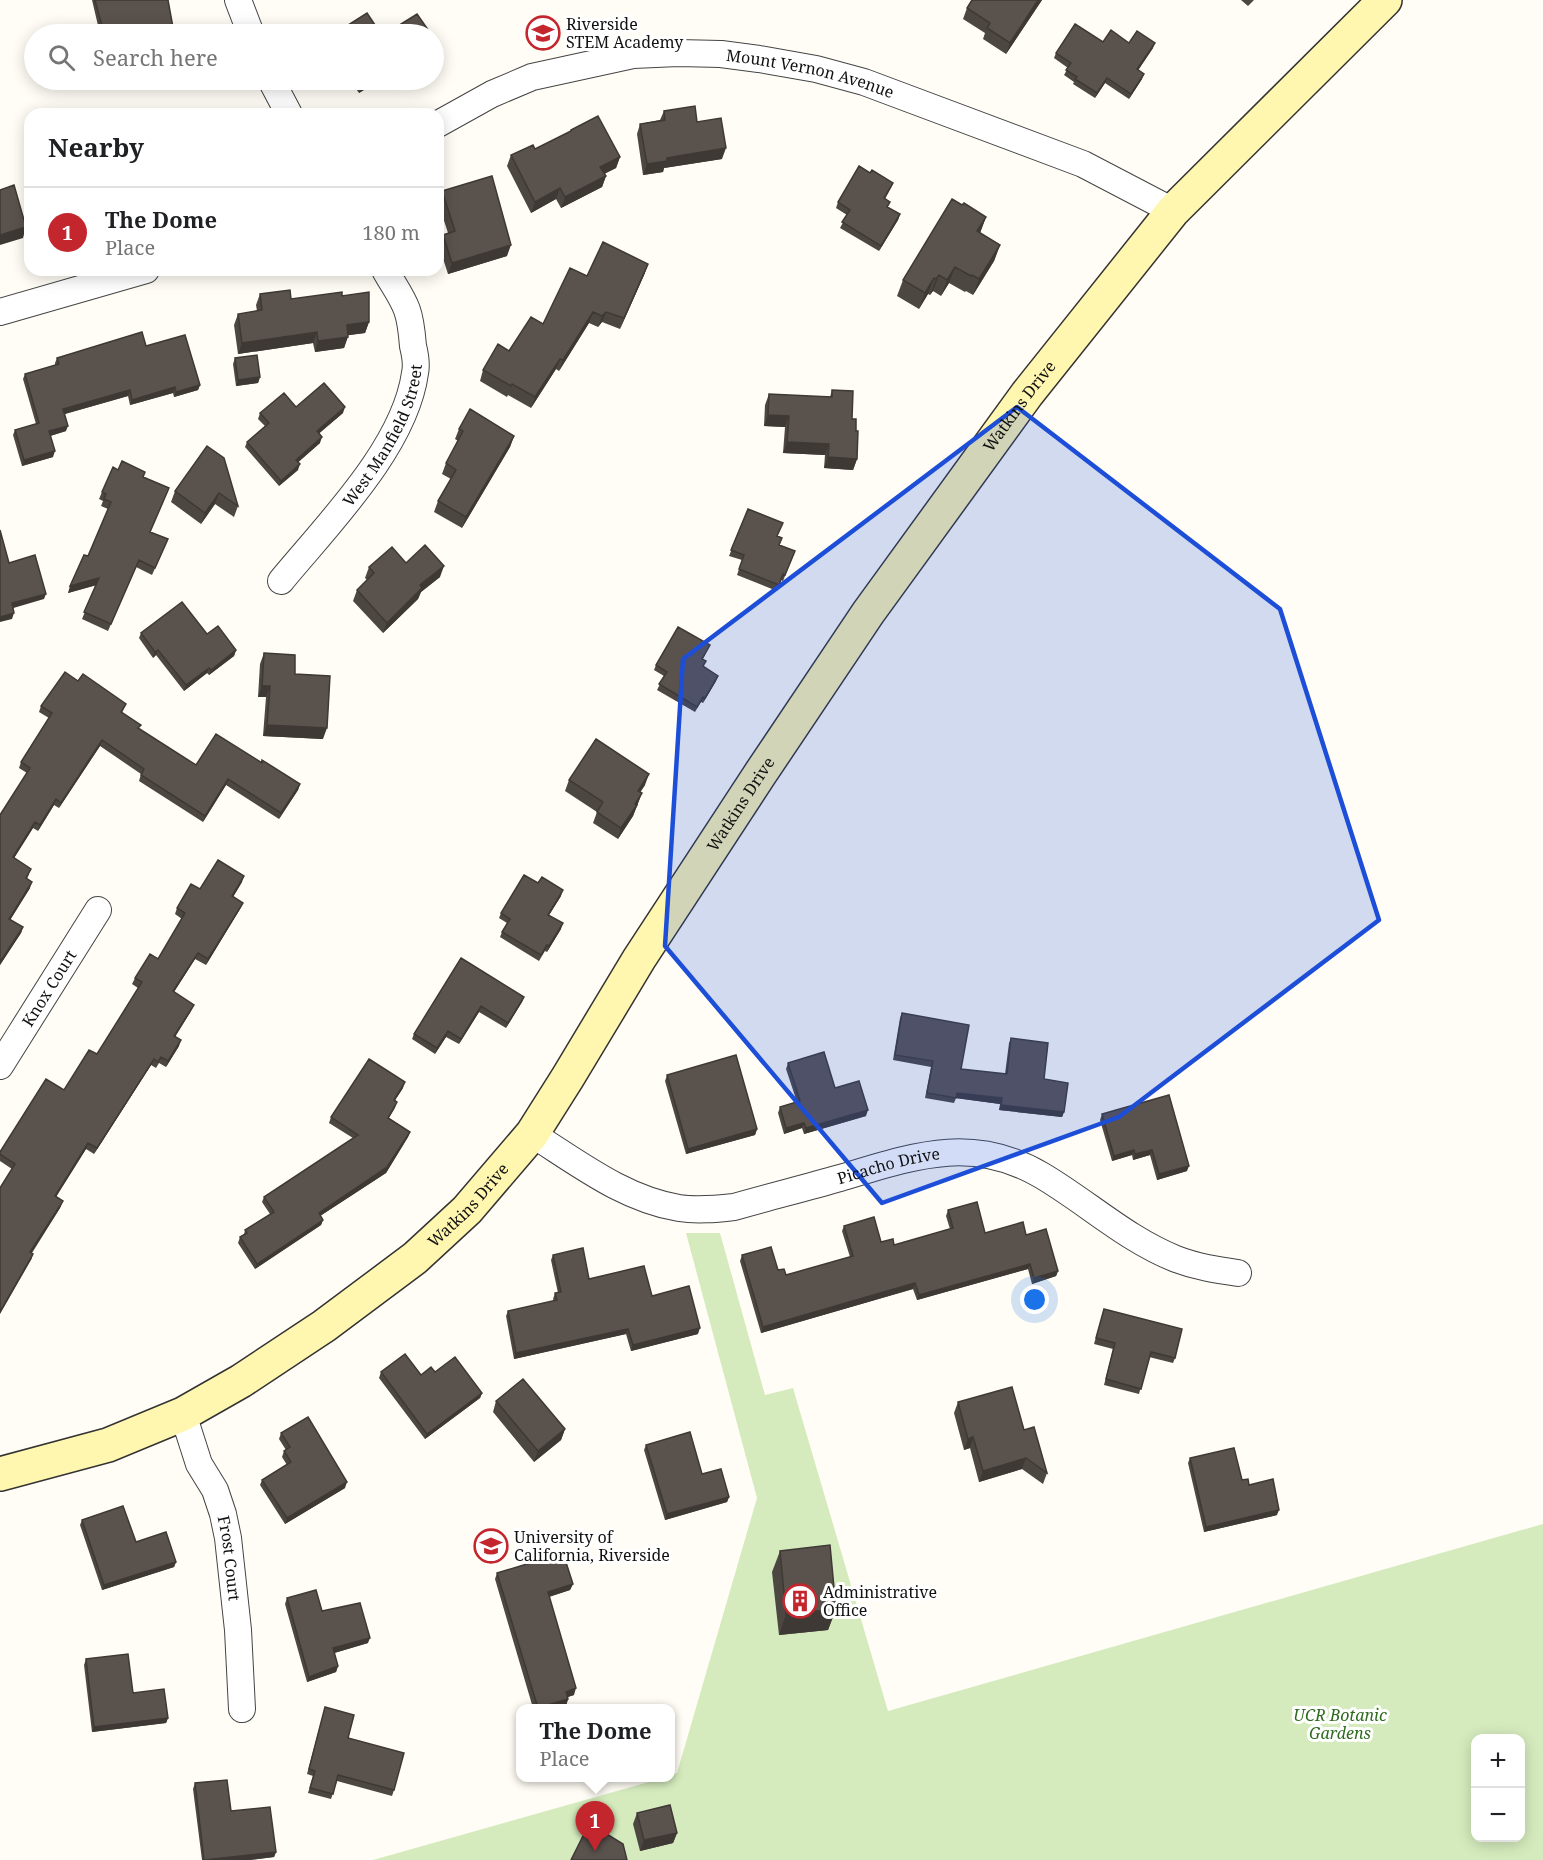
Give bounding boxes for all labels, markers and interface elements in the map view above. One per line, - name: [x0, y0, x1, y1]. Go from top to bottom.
- place label: Riverside STEM Academy: [566, 13, 684, 53]
- school or university icon: Riverside STEM Academy: [525, 15, 561, 51]
- search box: [24, 24, 444, 90]
- icon: search: [45, 41, 78, 74]
- text: Search here: [93, 42, 218, 72]
- street label: Mount Vernon Avenue: [725, 44, 897, 103]
- text: Nearby: [48, 129, 144, 165]
- text: The Dome: [105, 204, 217, 234]
- text: 1: [62, 219, 73, 246]
- text: 180 m: [362, 219, 420, 246]
- text: Place: [105, 234, 155, 261]
- street label: Watkins Drive: [978, 356, 1061, 456]
- street label: West Manfield Street: [337, 363, 427, 511]
- street label: Watkins Drive: [701, 753, 779, 855]
- street label: Knox Court: [17, 945, 81, 1031]
- street label: Picacho Drive: [834, 1142, 941, 1189]
- street label: Watkins Drive: [423, 1158, 514, 1252]
- your location: [1020, 1285, 1049, 1314]
- street label: Frost Court: [213, 1514, 246, 1602]
- place label: University of California, Riverside: [514, 1526, 670, 1566]
- school or university icon: University of California, Riverside: [473, 1528, 509, 1564]
- place label: Administrative Office: [823, 1581, 937, 1621]
- building icon: Administrative Office: [782, 1583, 818, 1619]
- popup: [516, 1704, 675, 1782]
- park label: UCR Botanic Gardens: [1293, 1704, 1387, 1744]
- text: The Dome: [539, 1715, 652, 1745]
- map controls: [1471, 1734, 1525, 1842]
- button: +: [1471, 1734, 1525, 1788]
- text: Place: [539, 1745, 590, 1772]
- button: −: [1471, 1788, 1525, 1842]
- pin: 1: [576, 1802, 614, 1851]

